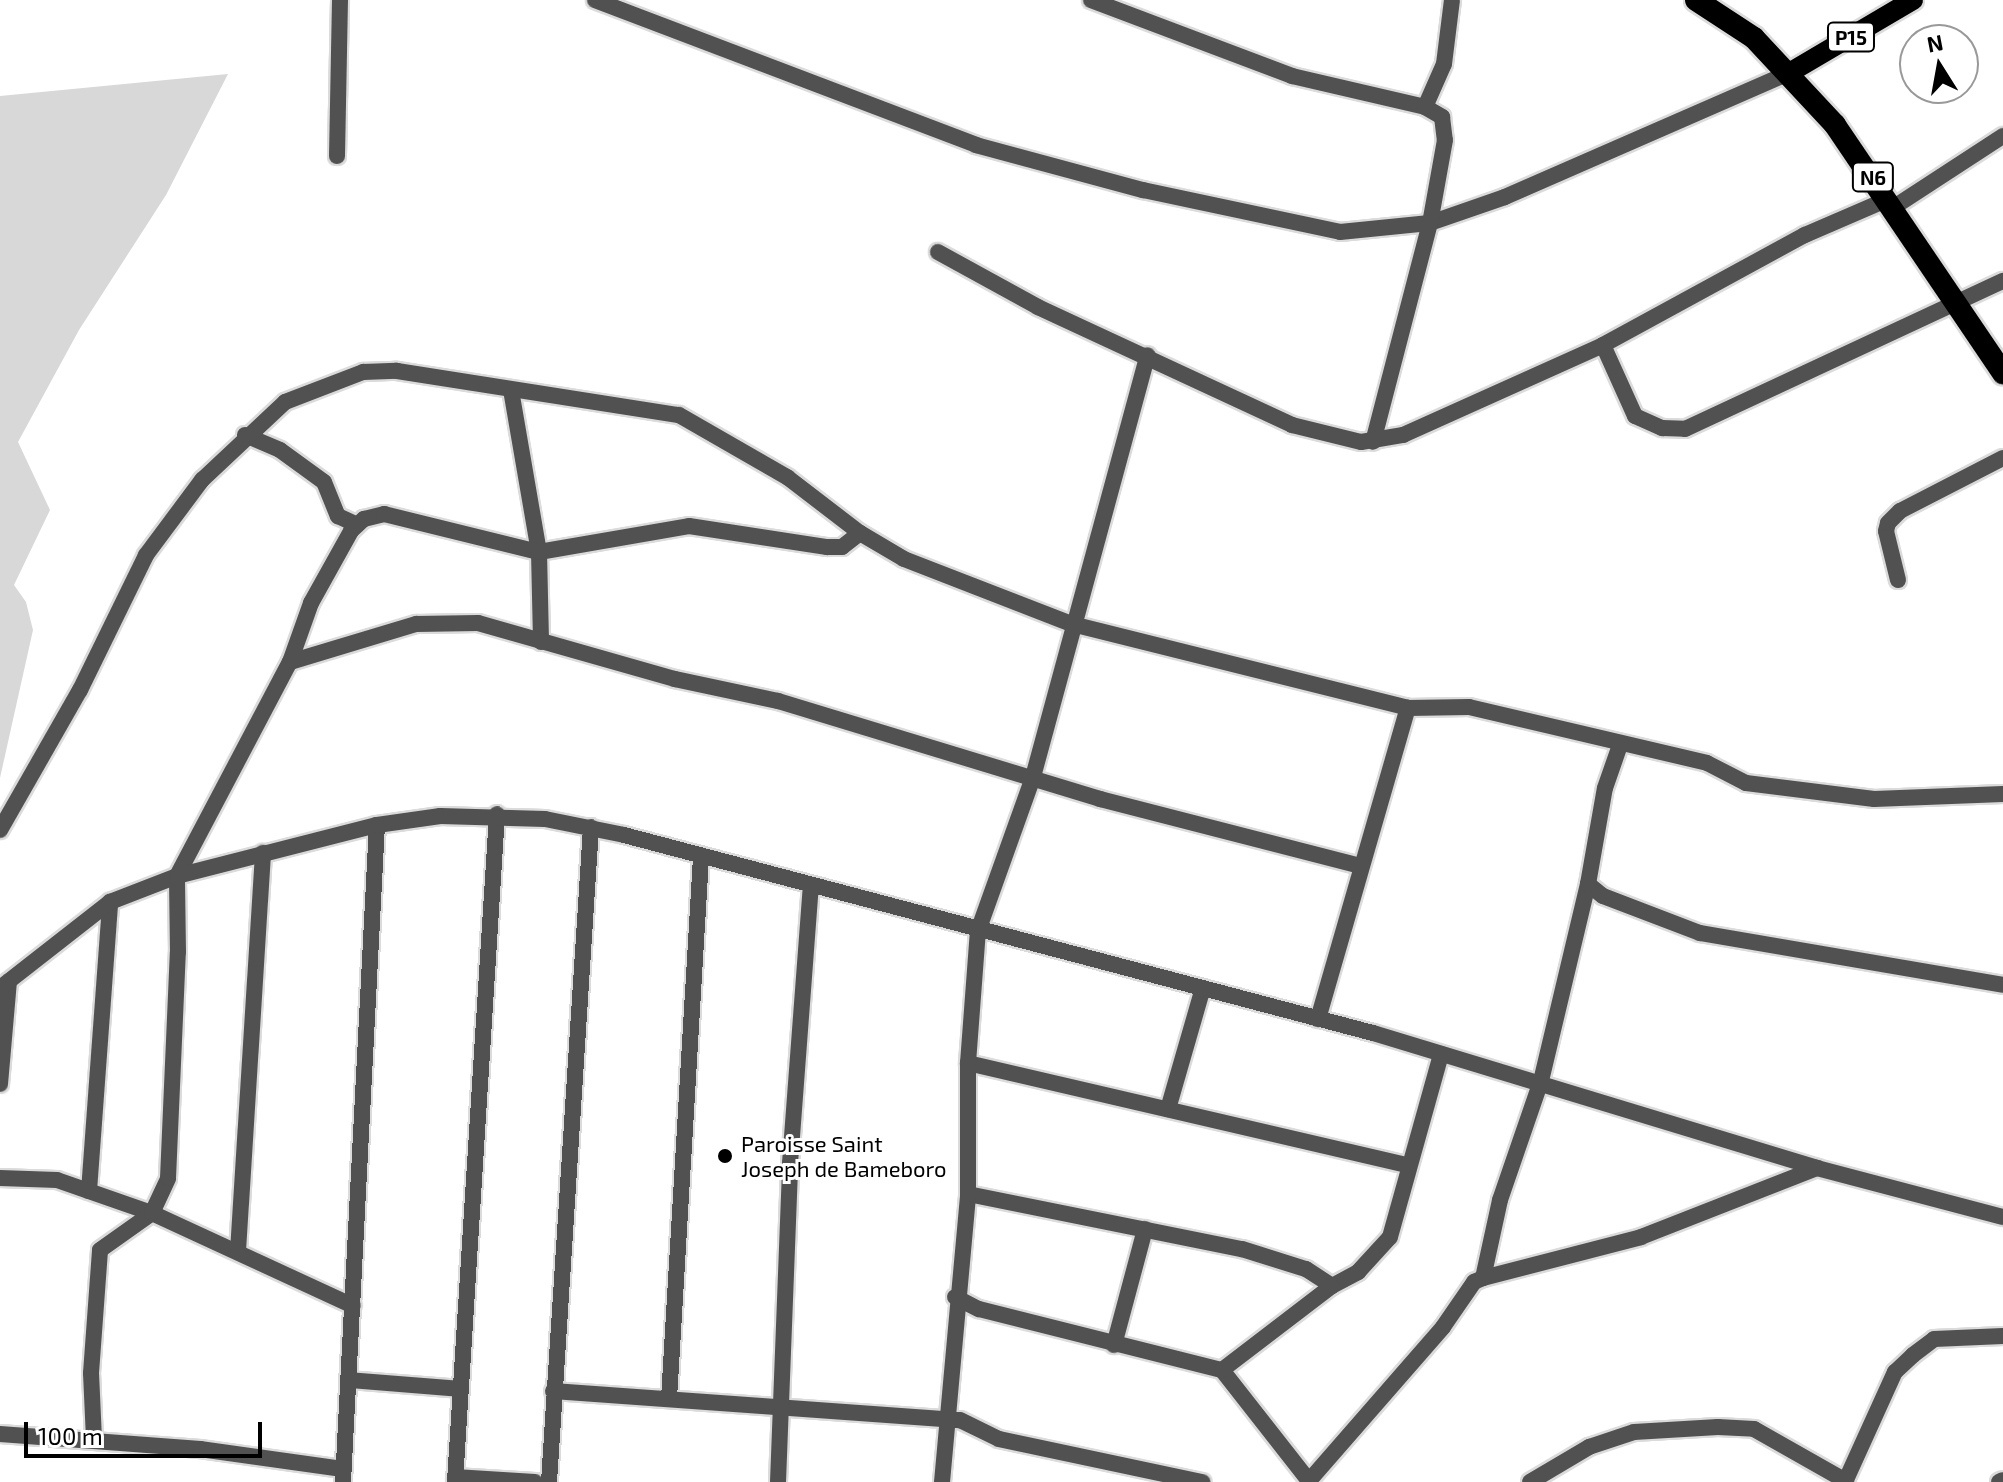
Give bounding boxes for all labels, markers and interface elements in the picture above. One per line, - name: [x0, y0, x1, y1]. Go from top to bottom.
- road number: P15: [1825, 21, 1877, 53]
- north arrow: [1899, 24, 1979, 104]
- text: N: [1925, 28, 1945, 57]
- road number: N6: [1851, 161, 1895, 193]
- place label: Paroisse Saint Joseph de Bameboro: [741, 1130, 947, 1182]
- marker: Paroisse Saint Joseph de Bameboro: [716, 1147, 734, 1165]
- scale bar: [28, 1406, 266, 1456]
- text: 100 m: [38, 1421, 103, 1450]

